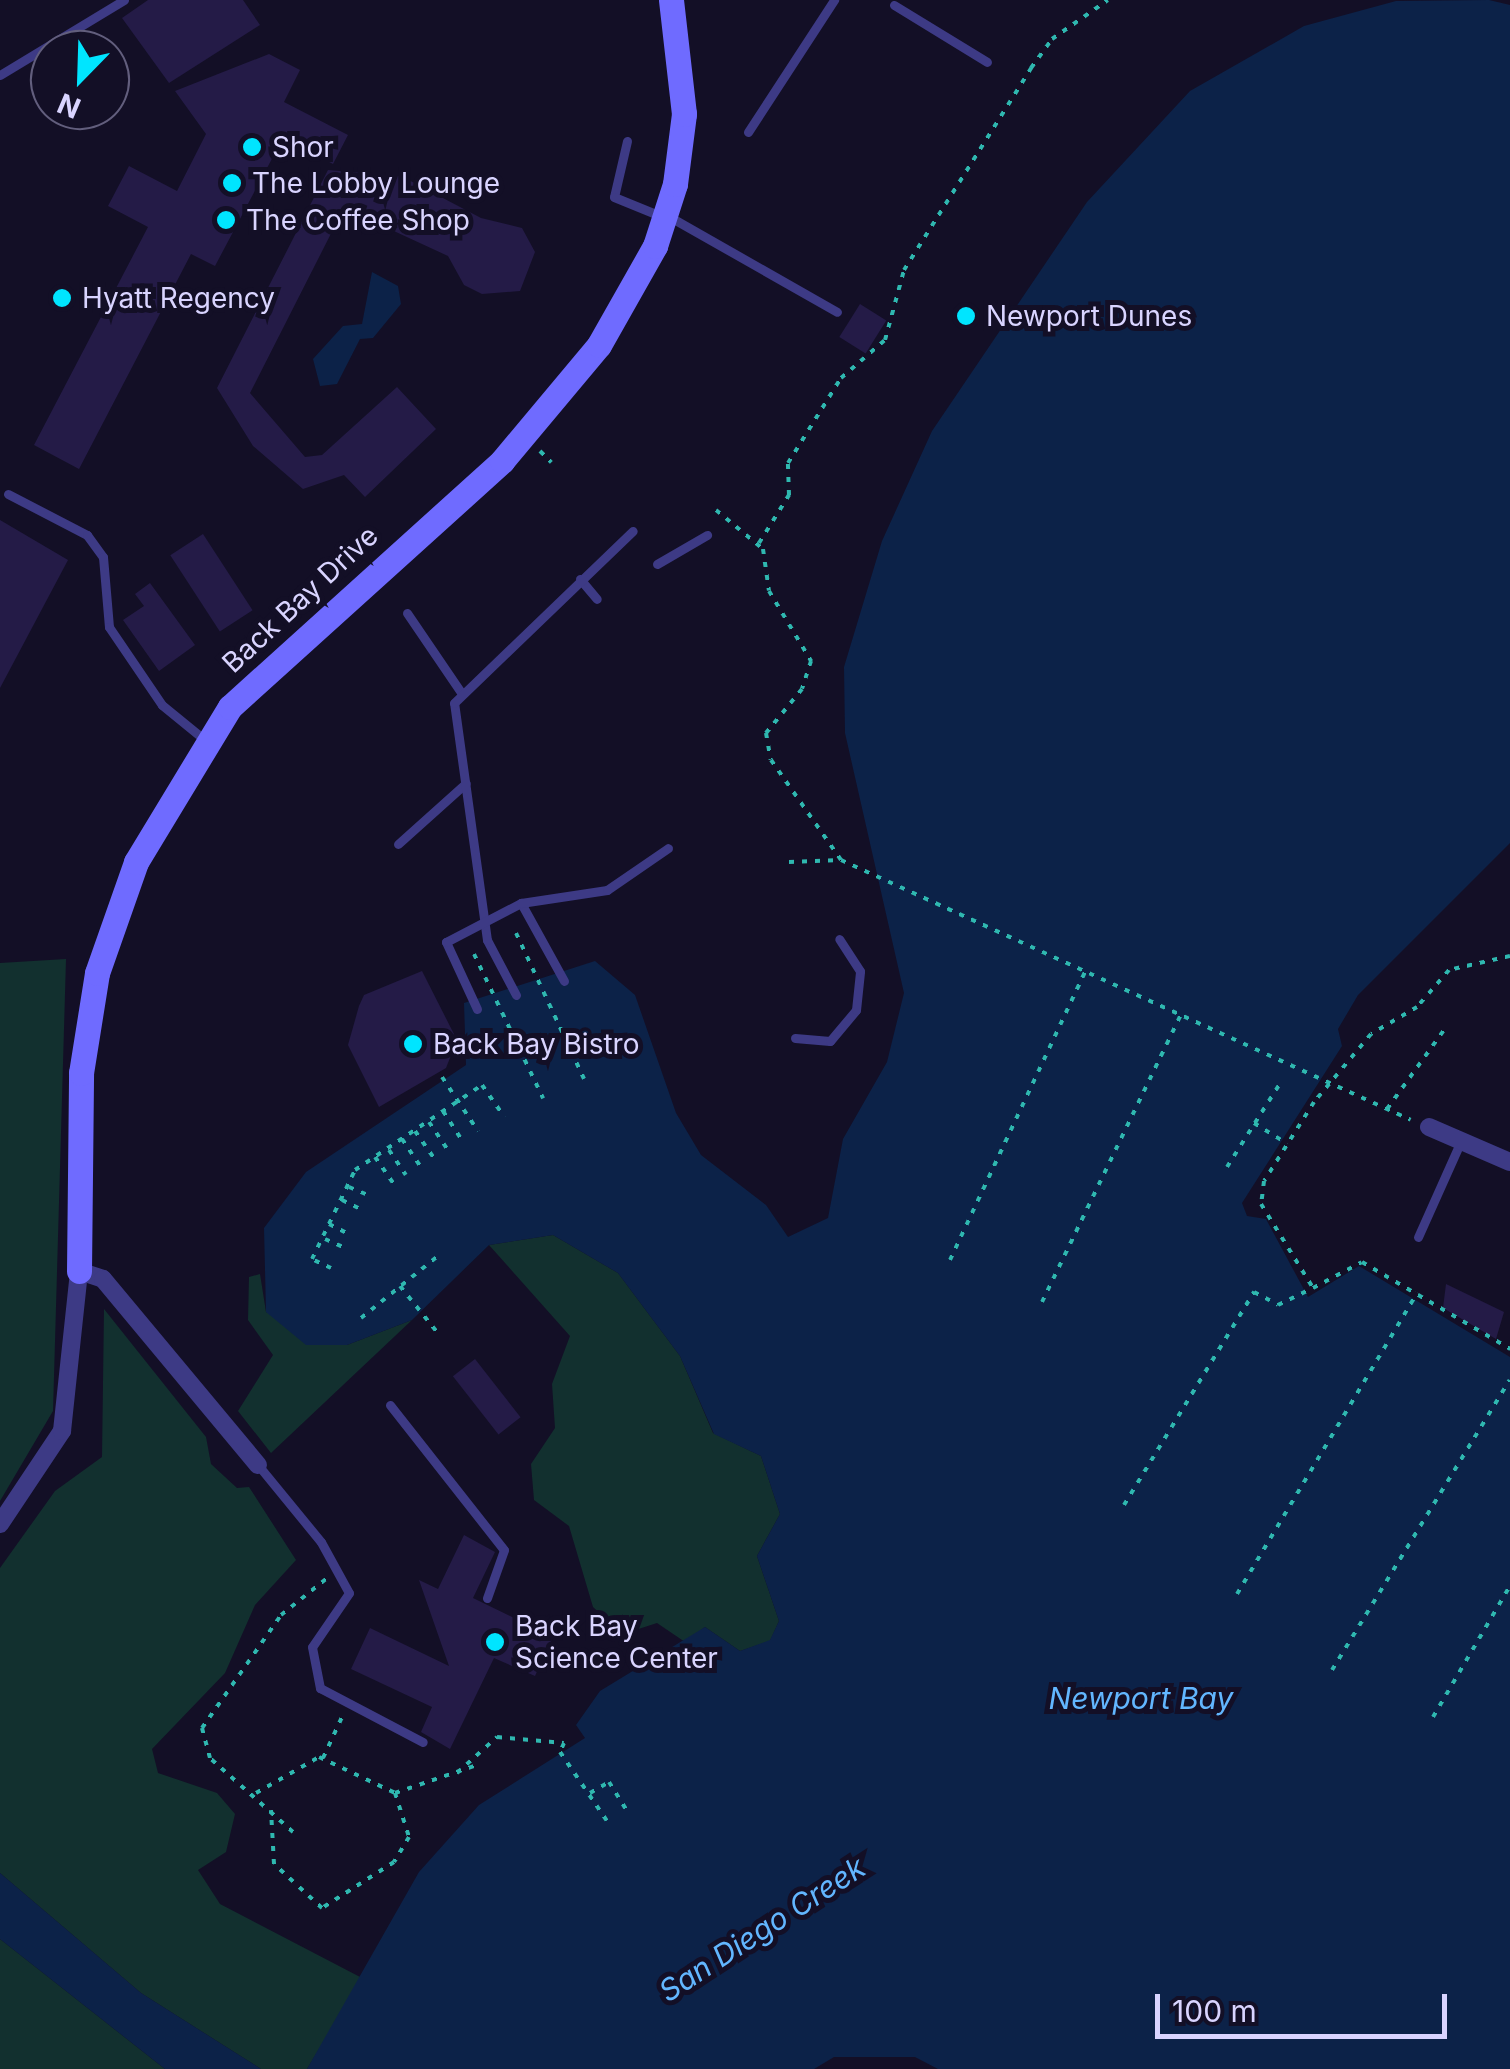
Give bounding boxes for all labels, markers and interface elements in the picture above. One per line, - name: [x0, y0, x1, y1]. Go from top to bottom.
- north arrow: [30, 30, 130, 130]
- text: N: [53, 86, 86, 126]
- place label: Shor: [272, 130, 334, 164]
- marker: Shor: [241, 136, 263, 158]
- place label: The Lobby Lounge: [252, 166, 500, 200]
- marker: The Lobby Lounge: [221, 172, 243, 194]
- place label: The Coffee Shop: [246, 203, 470, 237]
- marker: The Coffee Shop: [215, 209, 237, 231]
- place label: Hyatt Regency: [82, 281, 275, 315]
- marker: Hyatt Regency: [51, 287, 73, 309]
- place label: Newport Dunes: [986, 299, 1192, 333]
- marker: Newport Dunes: [955, 305, 977, 327]
- street label: Back Bay Drive: [215, 519, 385, 679]
- place label: Back Bay Bistro: [433, 1027, 639, 1061]
- marker: Back Bay Bistro: [402, 1033, 424, 1055]
- place label: Back Bay Science Center: [515, 1609, 718, 1675]
- marker: Back Bay Science Center: [484, 1631, 506, 1653]
- water label: Newport Bay: [1049, 1680, 1233, 1716]
- water label: San Diego Creek: [652, 1849, 872, 2009]
- scale bar: [1160, 1974, 1452, 2036]
- text: 100 m: [1172, 1993, 1257, 2029]

